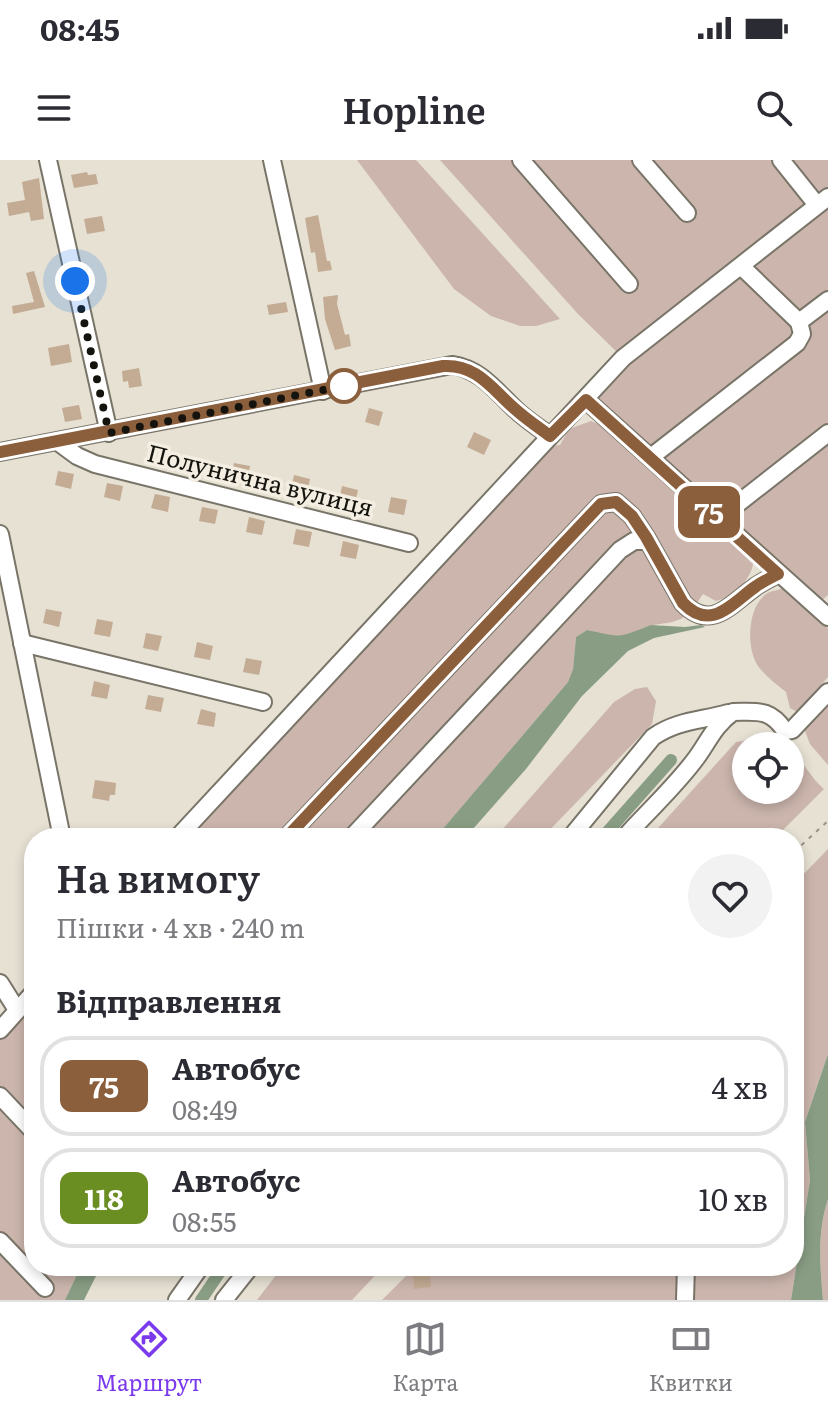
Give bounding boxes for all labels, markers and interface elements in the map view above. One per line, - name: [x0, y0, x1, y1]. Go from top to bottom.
- text: 08:45: [40, 6, 120, 50]
- text: Hopline: [342, 82, 486, 135]
- icon: menu: [32, 86, 76, 130]
- icon: search: [752, 86, 796, 130]
- your location: [55, 261, 95, 301]
- unlabelled marker: [327, 369, 361, 403]
- street label: Полунична вулиця: [144, 434, 377, 524]
- line badge: 75: [673, 486, 745, 538]
- text: 75: [694, 491, 724, 533]
- map controls: [732, 732, 804, 804]
- button: locate: [732, 732, 804, 804]
- text: На вимогу: [56, 848, 260, 905]
- button: heart: [688, 854, 772, 938]
- text: Пішки · 4 хв · 240 m: [56, 907, 305, 946]
- text: Відправлення: [56, 978, 281, 1022]
- text: Автобус: [172, 1045, 301, 1089]
- text: 4 хв: [712, 1064, 768, 1108]
- text: 75: [89, 1065, 119, 1107]
- text: 08:49: [172, 1089, 237, 1128]
- text: Автобус: [172, 1157, 301, 1201]
- text: 10 хв: [699, 1176, 768, 1220]
- text: 118: [84, 1177, 124, 1219]
- text: 08:55: [172, 1201, 236, 1240]
- tab: Маршрут: [95, 1317, 202, 1398]
- tab: Карта: [392, 1317, 458, 1398]
- tab: Квитки: [649, 1317, 733, 1398]

